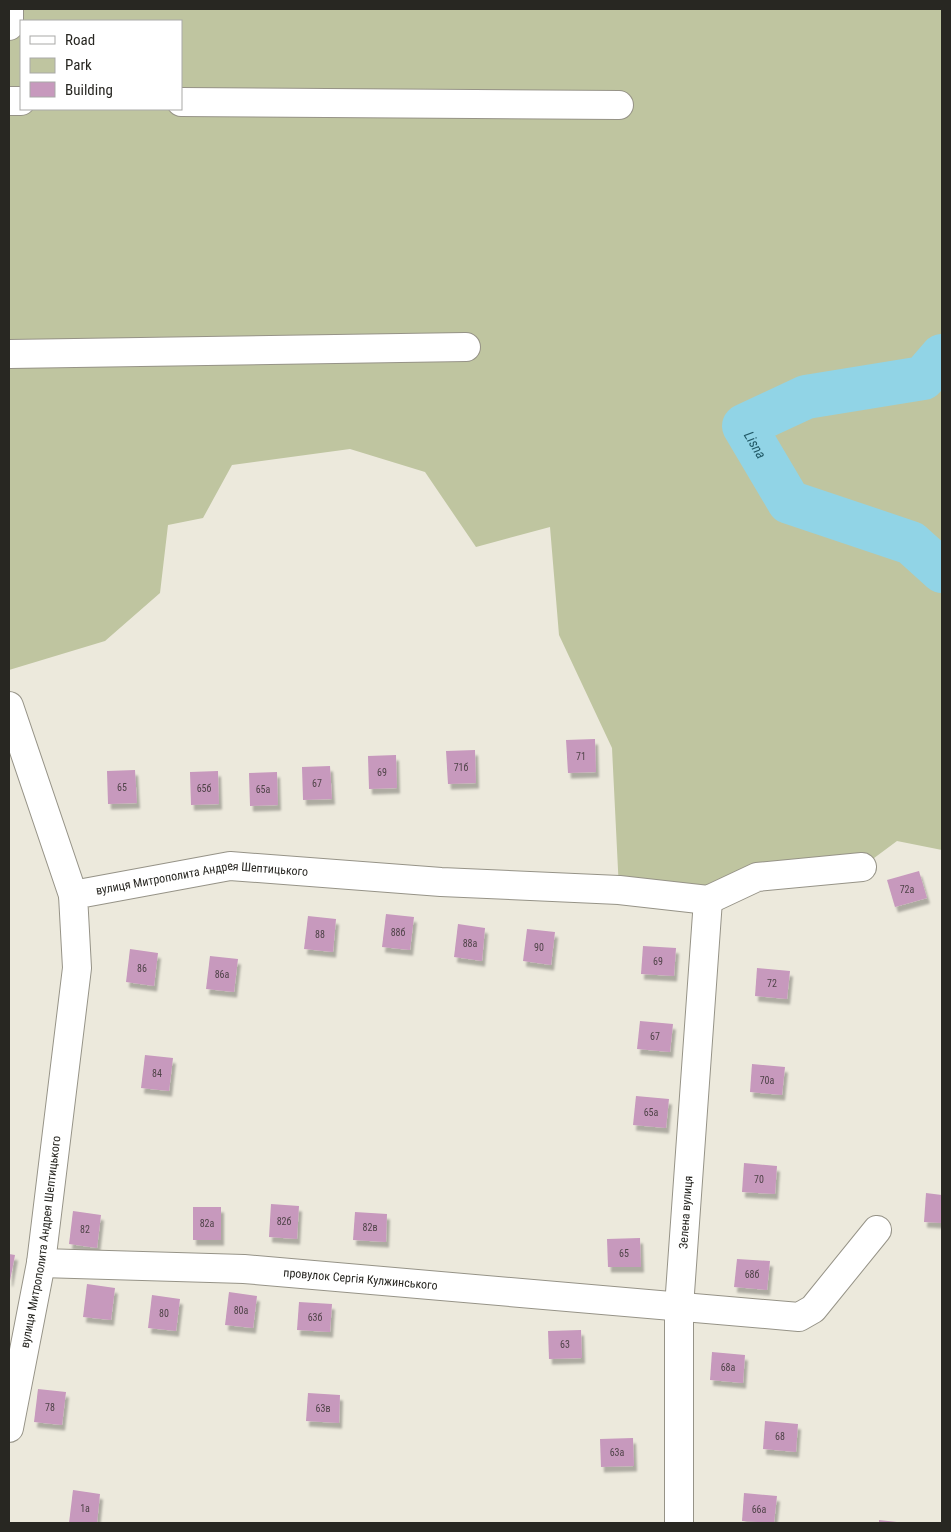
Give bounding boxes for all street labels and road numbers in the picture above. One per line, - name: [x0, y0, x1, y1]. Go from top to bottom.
- street label: вулиця Митрополита Андрея Шептицького: [95, 859, 309, 898]
- street label: вулиця Митрополита Андрея Шептицького: [18, 1135, 63, 1349]
- street label: Зелена вулиця: [676, 1175, 695, 1249]
- street label: провулок Сергія Кулжинського: [283, 1265, 438, 1293]

